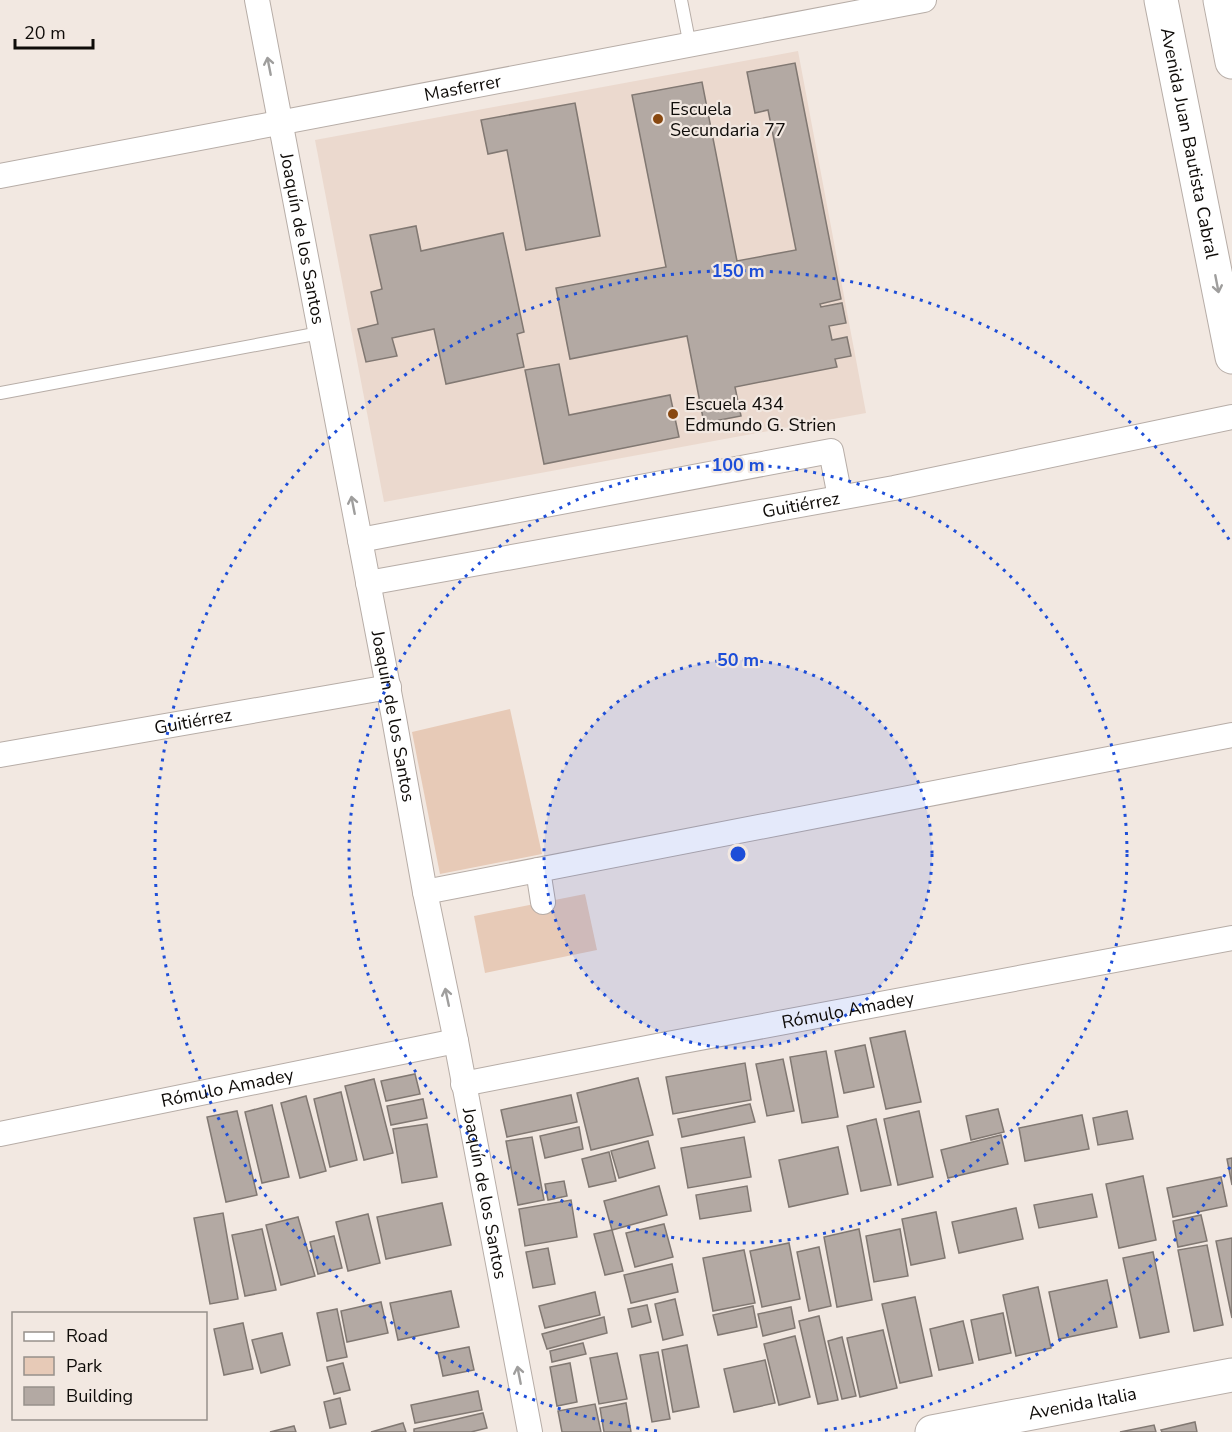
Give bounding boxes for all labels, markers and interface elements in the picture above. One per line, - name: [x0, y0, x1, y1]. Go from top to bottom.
- scale bar: [15, 12, 93, 50]
- text: 20 m: [24, 21, 66, 45]
- street label: Avenida Juan Bautista Cabral: [1155, 25, 1224, 262]
- one-way arrow: [263, 56, 274, 76]
- street label: Masferrer: [422, 69, 504, 107]
- place label: Escuela Secundaria 77: [670, 97, 786, 142]
- marker: Escuela Secundaria 77: [651, 112, 665, 126]
- street label: Joaquín de los Santos: [274, 150, 331, 326]
- text: 150 m: [711, 259, 765, 283]
- one-way arrow: [1212, 274, 1223, 293]
- place label: Escuela 434 Edmundo G. Strien: [685, 392, 836, 437]
- marker: Escuela 434 Edmundo G. Strien: [666, 407, 680, 421]
- text: 100 m: [711, 453, 765, 477]
- street label: Guitiérrez: [760, 486, 842, 524]
- one-way arrow: [347, 496, 358, 515]
- street label: Joaquín de los Santos: [365, 627, 421, 804]
- text: 50 m: [717, 648, 759, 672]
- street label: Guitiérrez: [153, 703, 234, 740]
- centre of rings: [728, 844, 748, 864]
- street label: Rómulo Amadey: [780, 986, 917, 1034]
- one-way arrow: [441, 988, 452, 1008]
- street label: Rómulo Amadey: [159, 1062, 296, 1113]
- street label: Joaquín de los Santos: [457, 1105, 513, 1281]
- legend: [12, 1312, 207, 1420]
- text: Road: [66, 1324, 108, 1348]
- text: Park: [66, 1354, 103, 1378]
- one-way arrow: [513, 1365, 524, 1385]
- street label: Avenida Italia: [1026, 1381, 1139, 1425]
- text: Building: [66, 1384, 133, 1408]

